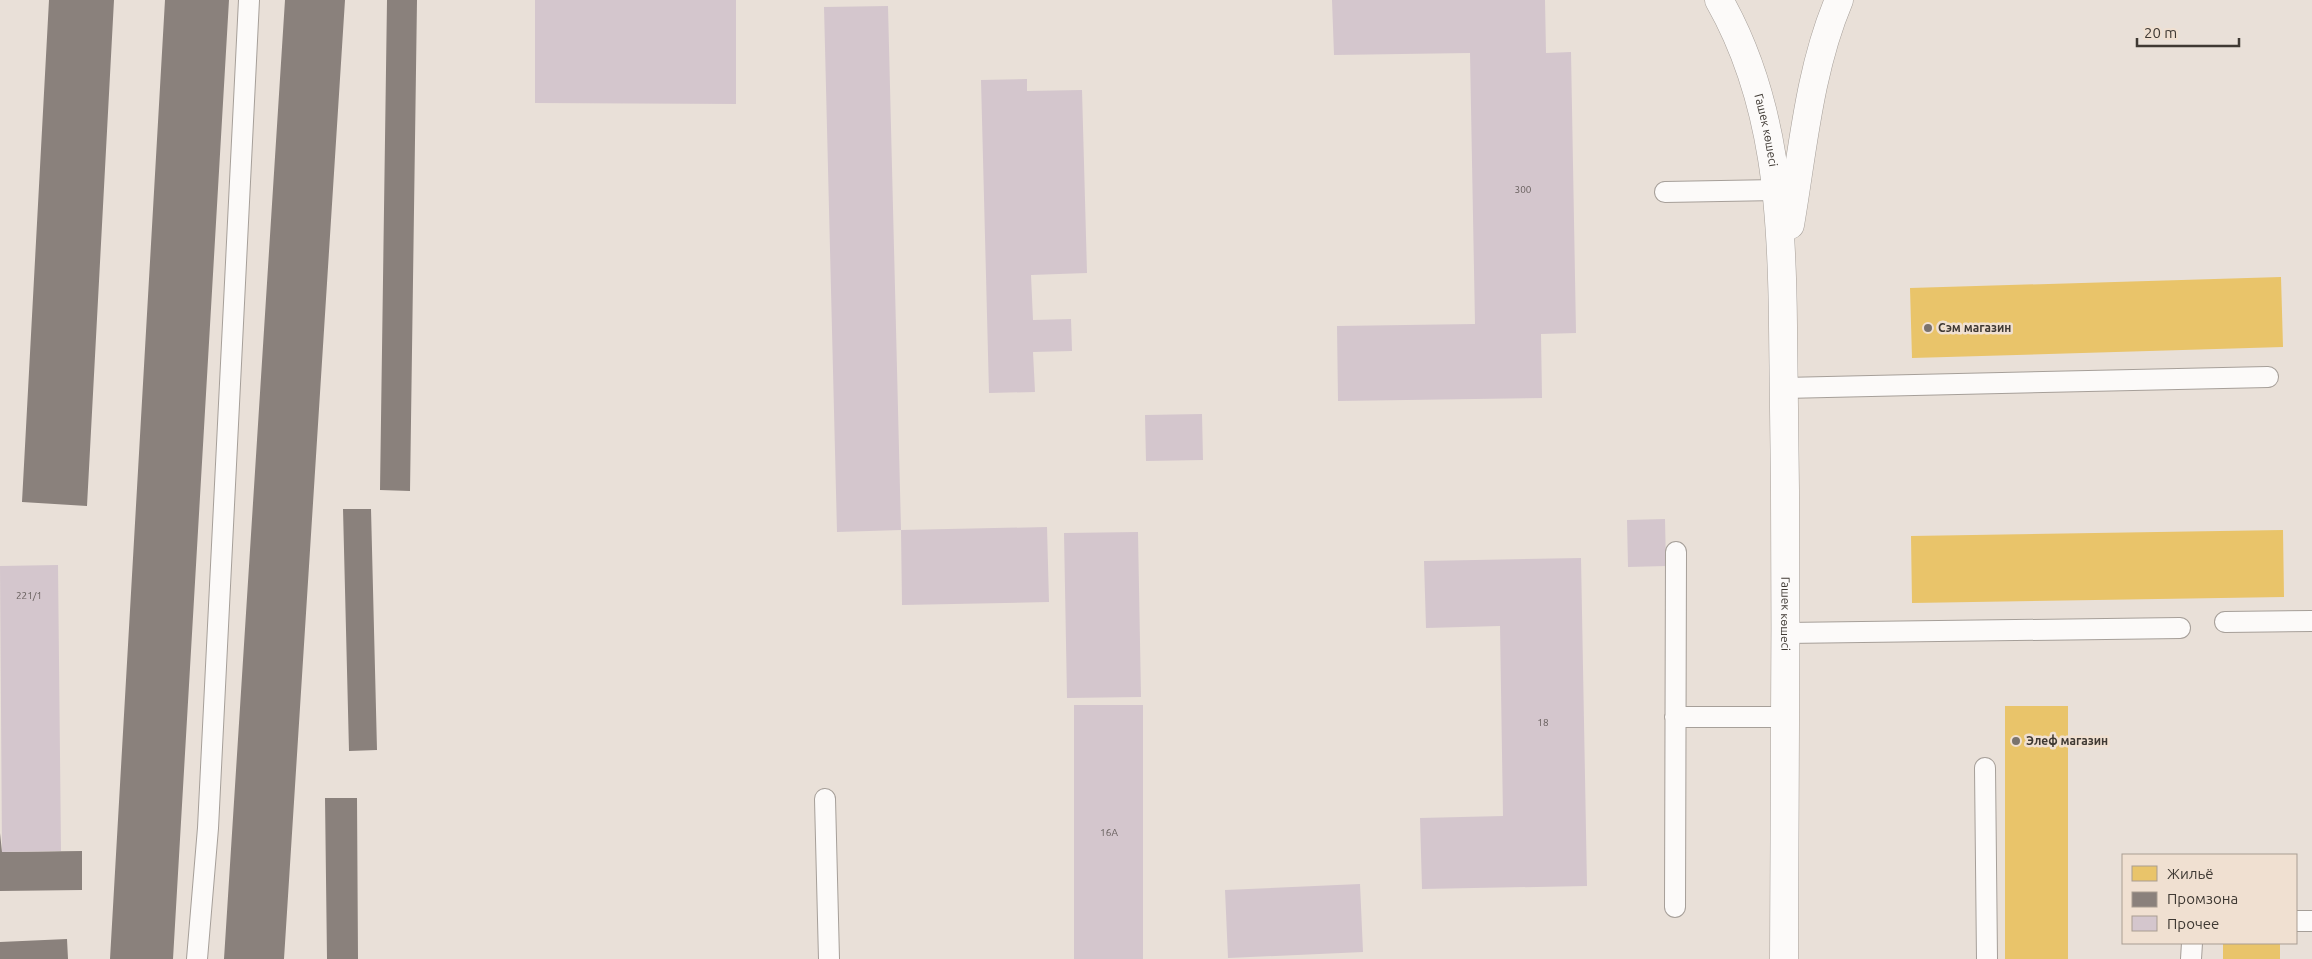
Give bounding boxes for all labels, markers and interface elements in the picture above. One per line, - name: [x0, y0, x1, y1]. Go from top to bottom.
- scale bar: [2137, 15, 2240, 47]
- text: 20 m: [2144, 24, 2177, 41]
- street label: Гашек көшесі: [1752, 92, 1780, 167]
- house number: 300: [1515, 184, 1532, 195]
- place label: Сэм магазин: [1938, 321, 2011, 334]
- marker: Сэм магазин: [1922, 322, 1934, 334]
- street label: Гашек көшесі: [1779, 577, 1792, 651]
- house number: 221/1: [16, 590, 42, 601]
- house number: 18: [1537, 717, 1549, 728]
- place label: Элеф магазин: [2026, 734, 2108, 747]
- marker: Элеф магазин: [2010, 735, 2022, 747]
- house number: 16А: [1100, 827, 1118, 838]
- legend: [2122, 854, 2297, 944]
- text: Жильё: [2167, 865, 2214, 882]
- text: Промзона: [2167, 890, 2238, 907]
- text: Прочее: [2167, 915, 2219, 932]

